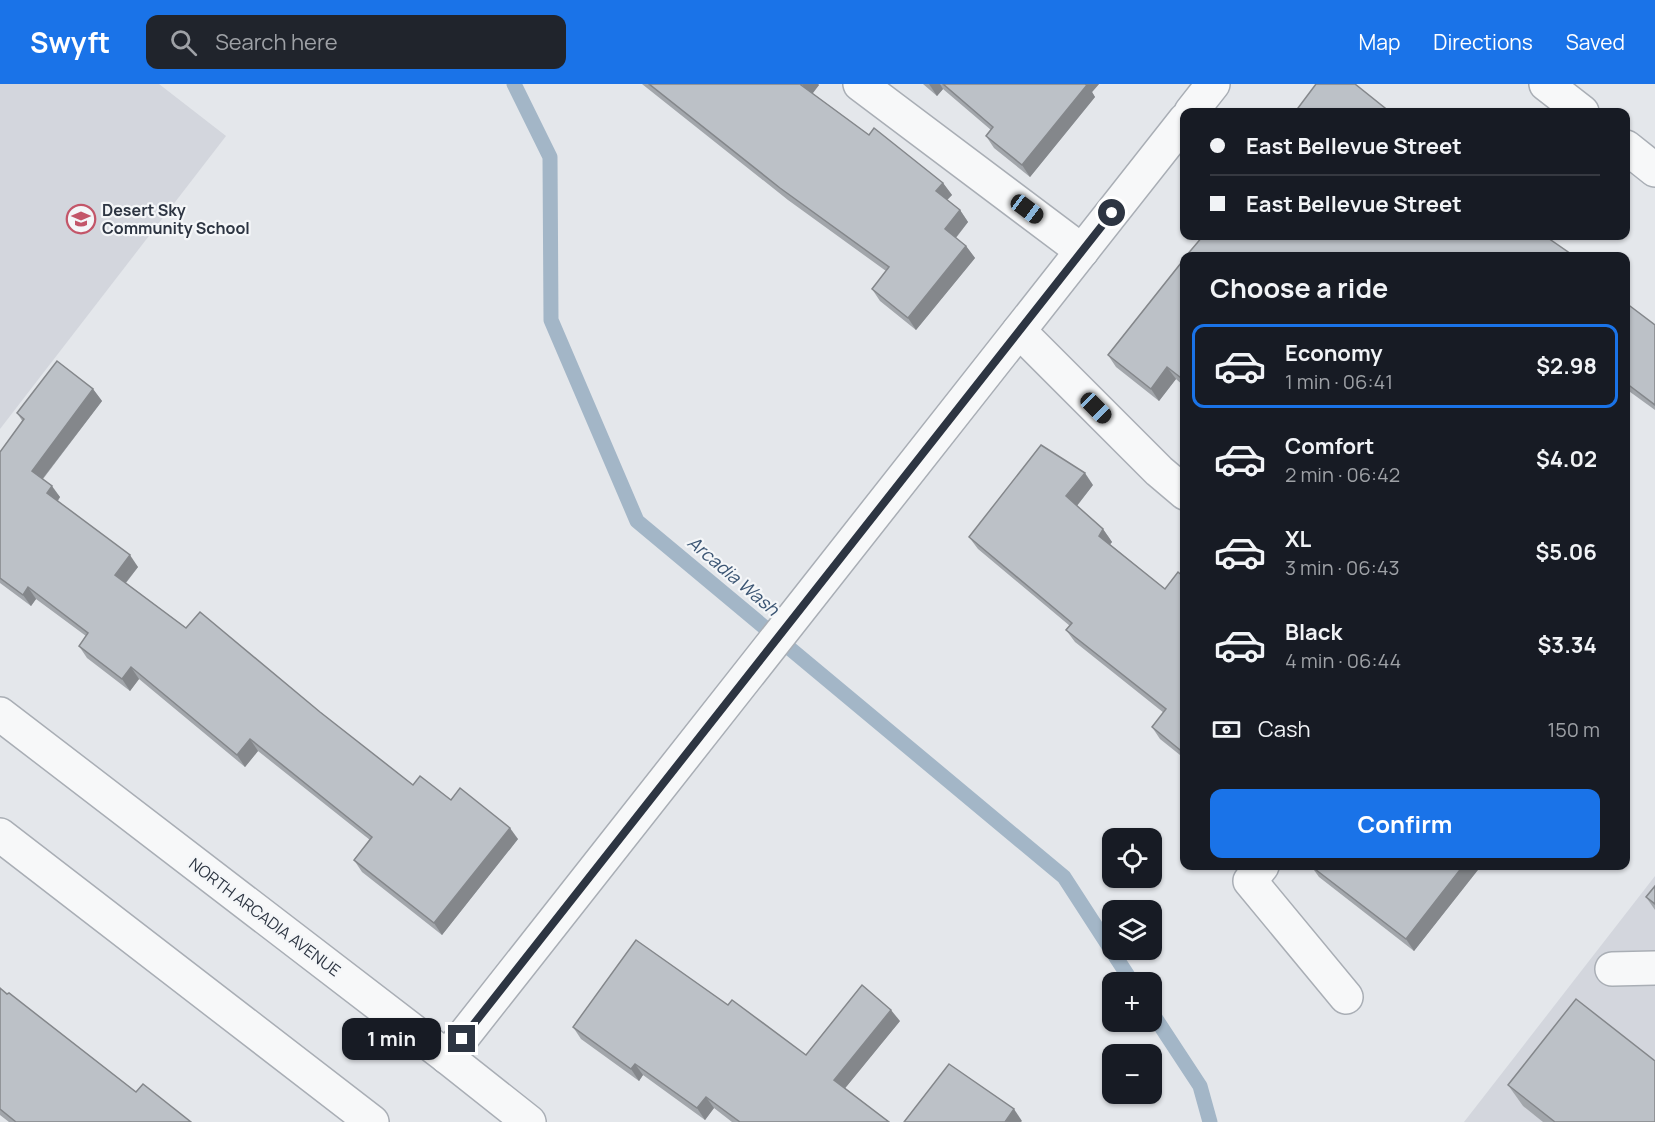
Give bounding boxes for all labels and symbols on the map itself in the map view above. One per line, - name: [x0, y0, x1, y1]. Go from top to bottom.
- car: [1007, 191, 1047, 227]
- place label: Desert Sky Community School: [102, 199, 250, 239]
- route start: [1098, 199, 1125, 226]
- school or university icon: Desert Sky Community School: [65, 203, 97, 235]
- car: [1077, 389, 1115, 427]
- water label: Arcadia Wash: [683, 530, 785, 621]
- street label: NORTH ARCADIA AVENUE: [185, 853, 345, 981]
- callout: 1 min: [342, 1018, 441, 1060]
- route end: [448, 1025, 475, 1052]

